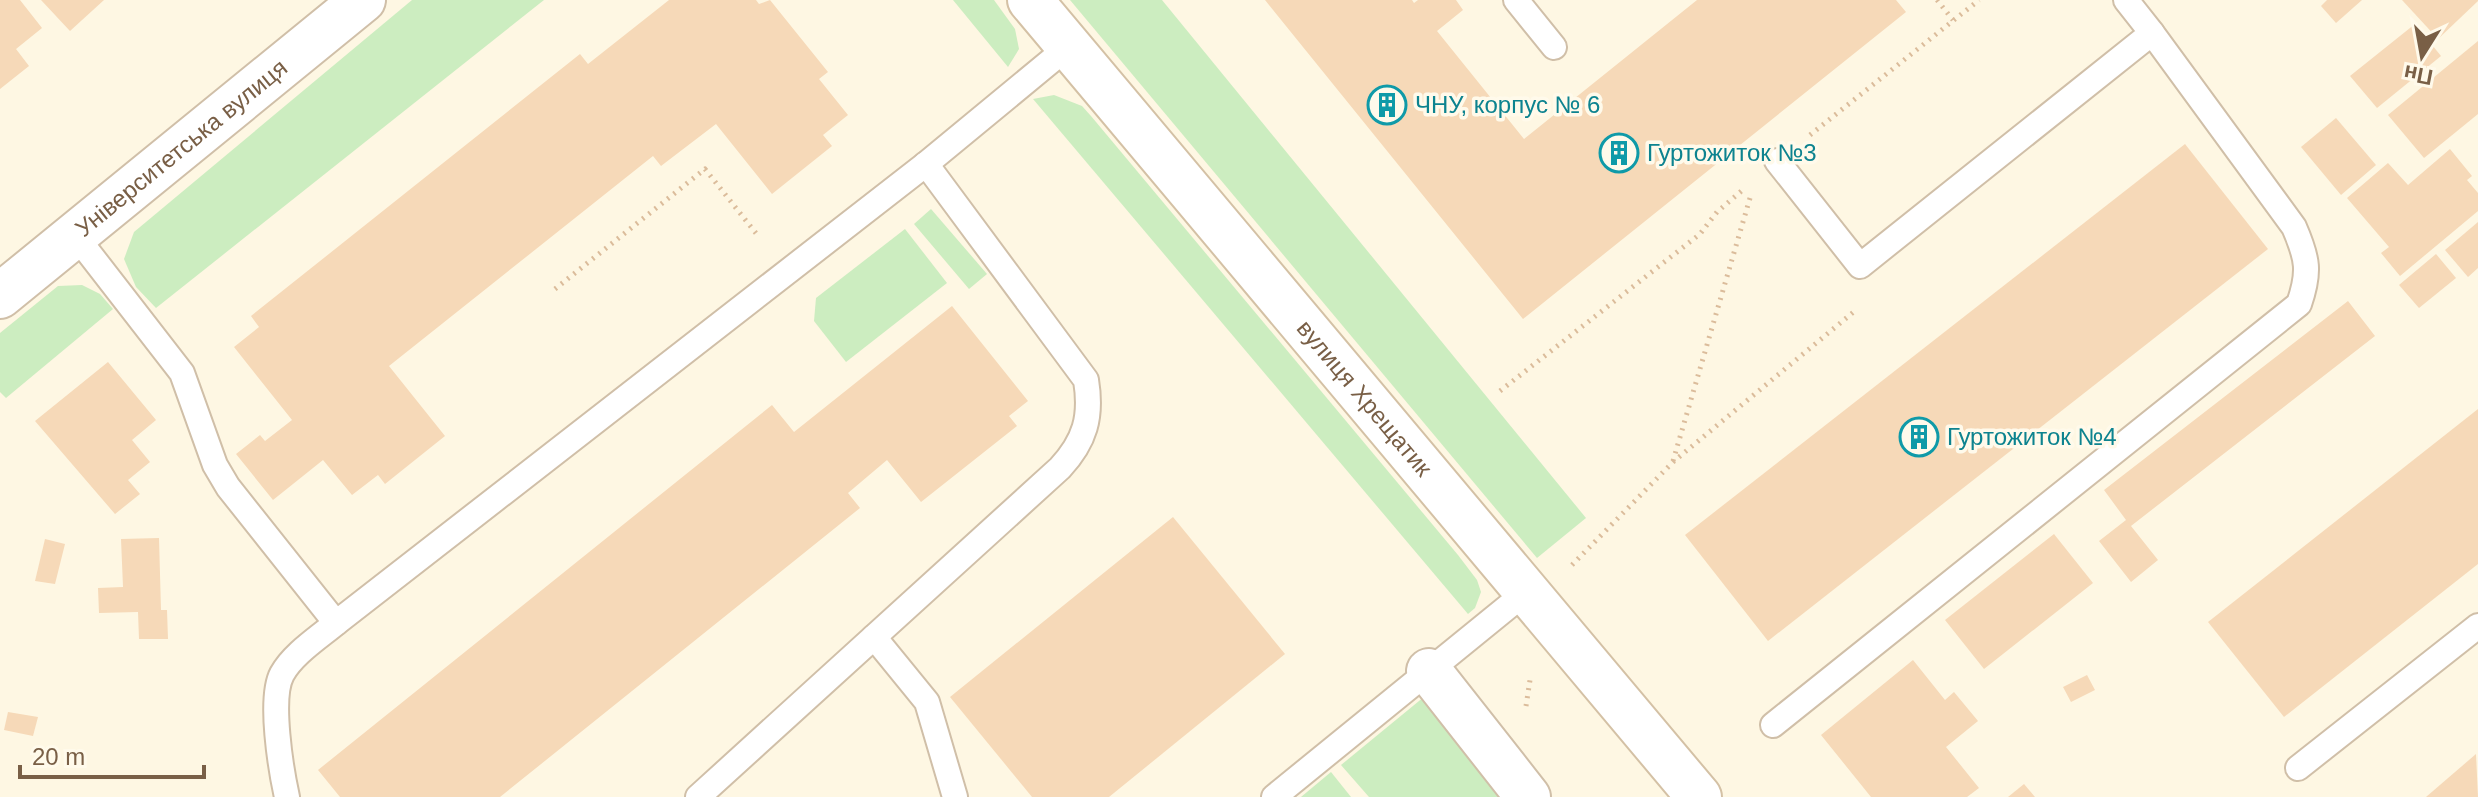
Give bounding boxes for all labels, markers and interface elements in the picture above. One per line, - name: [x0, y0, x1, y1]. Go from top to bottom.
- north arrow: [2382, 16, 2462, 96]
- street label: Університетська вулиця: [70, 54, 292, 242]
- text: Пн: [2402, 60, 2435, 90]
- building icon: ЧНУ, корпус № 6: [1366, 84, 1408, 126]
- place label: ЧНУ, корпус № 6: [1415, 91, 1600, 118]
- building icon: Гуртожиток №3: [1598, 132, 1640, 174]
- place label: Гуртожиток №3: [1647, 139, 1817, 166]
- street label: вулиця Хрещатик: [1292, 315, 1438, 482]
- building icon: Гуртожиток №4: [1898, 416, 1940, 458]
- place label: Гуртожиток №4: [1947, 423, 2117, 450]
- scale bar: [20, 729, 204, 779]
- text: 20 m: [32, 743, 85, 770]

